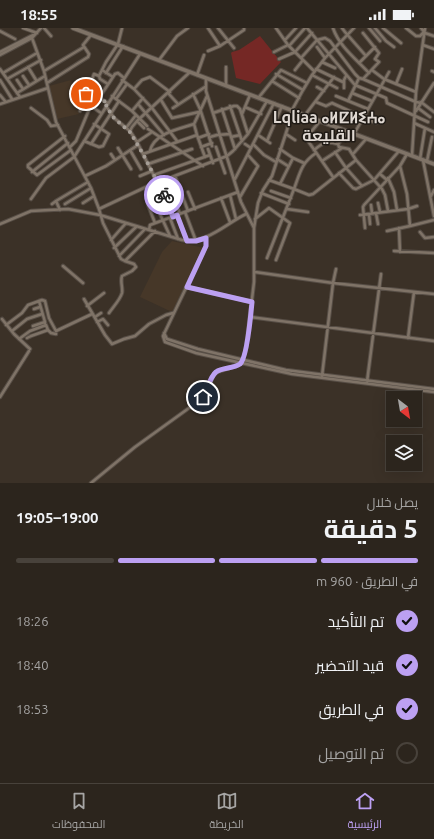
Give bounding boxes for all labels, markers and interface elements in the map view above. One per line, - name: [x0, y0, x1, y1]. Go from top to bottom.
- text: 18:55: [20, 6, 58, 23]
- pin: [69, 77, 103, 111]
- icon: bag: [75, 83, 97, 105]
- district label: Lqliaa ⴰⵍⵇⵍⵉⵄⴰ القليعة: [273, 108, 385, 144]
- courier: [144, 175, 184, 215]
- icon: bike: [153, 184, 175, 206]
- pin: [186, 380, 220, 414]
- icon: home: [192, 386, 214, 408]
- north arrow: [386, 391, 422, 427]
- map controls: [386, 391, 422, 471]
- button: layers: [386, 435, 422, 471]
- text: يصل خلال: [367, 495, 418, 509]
- text: 19:00–19:05: [16, 509, 99, 526]
- text: 5 دقيقة: [324, 514, 418, 543]
- text: في الطريق · 960 m: [316, 574, 418, 588]
- icon: check: [396, 610, 418, 632]
- text: تم التأكيد: [328, 613, 384, 630]
- text: 18:26: [16, 614, 49, 628]
- icon: check: [396, 654, 418, 676]
- text: قيد التحضير: [316, 657, 384, 674]
- text: 18:40: [16, 658, 49, 672]
- icon: check: [396, 698, 418, 720]
- text: في الطريق: [319, 701, 384, 718]
- text: 18:53: [16, 702, 49, 716]
- text: تم التوصيل: [318, 745, 384, 762]
- tab: المحفوظات: [52, 790, 106, 834]
- tab: الخريطة: [209, 790, 244, 834]
- tab: الرئيسية: [348, 790, 382, 834]

